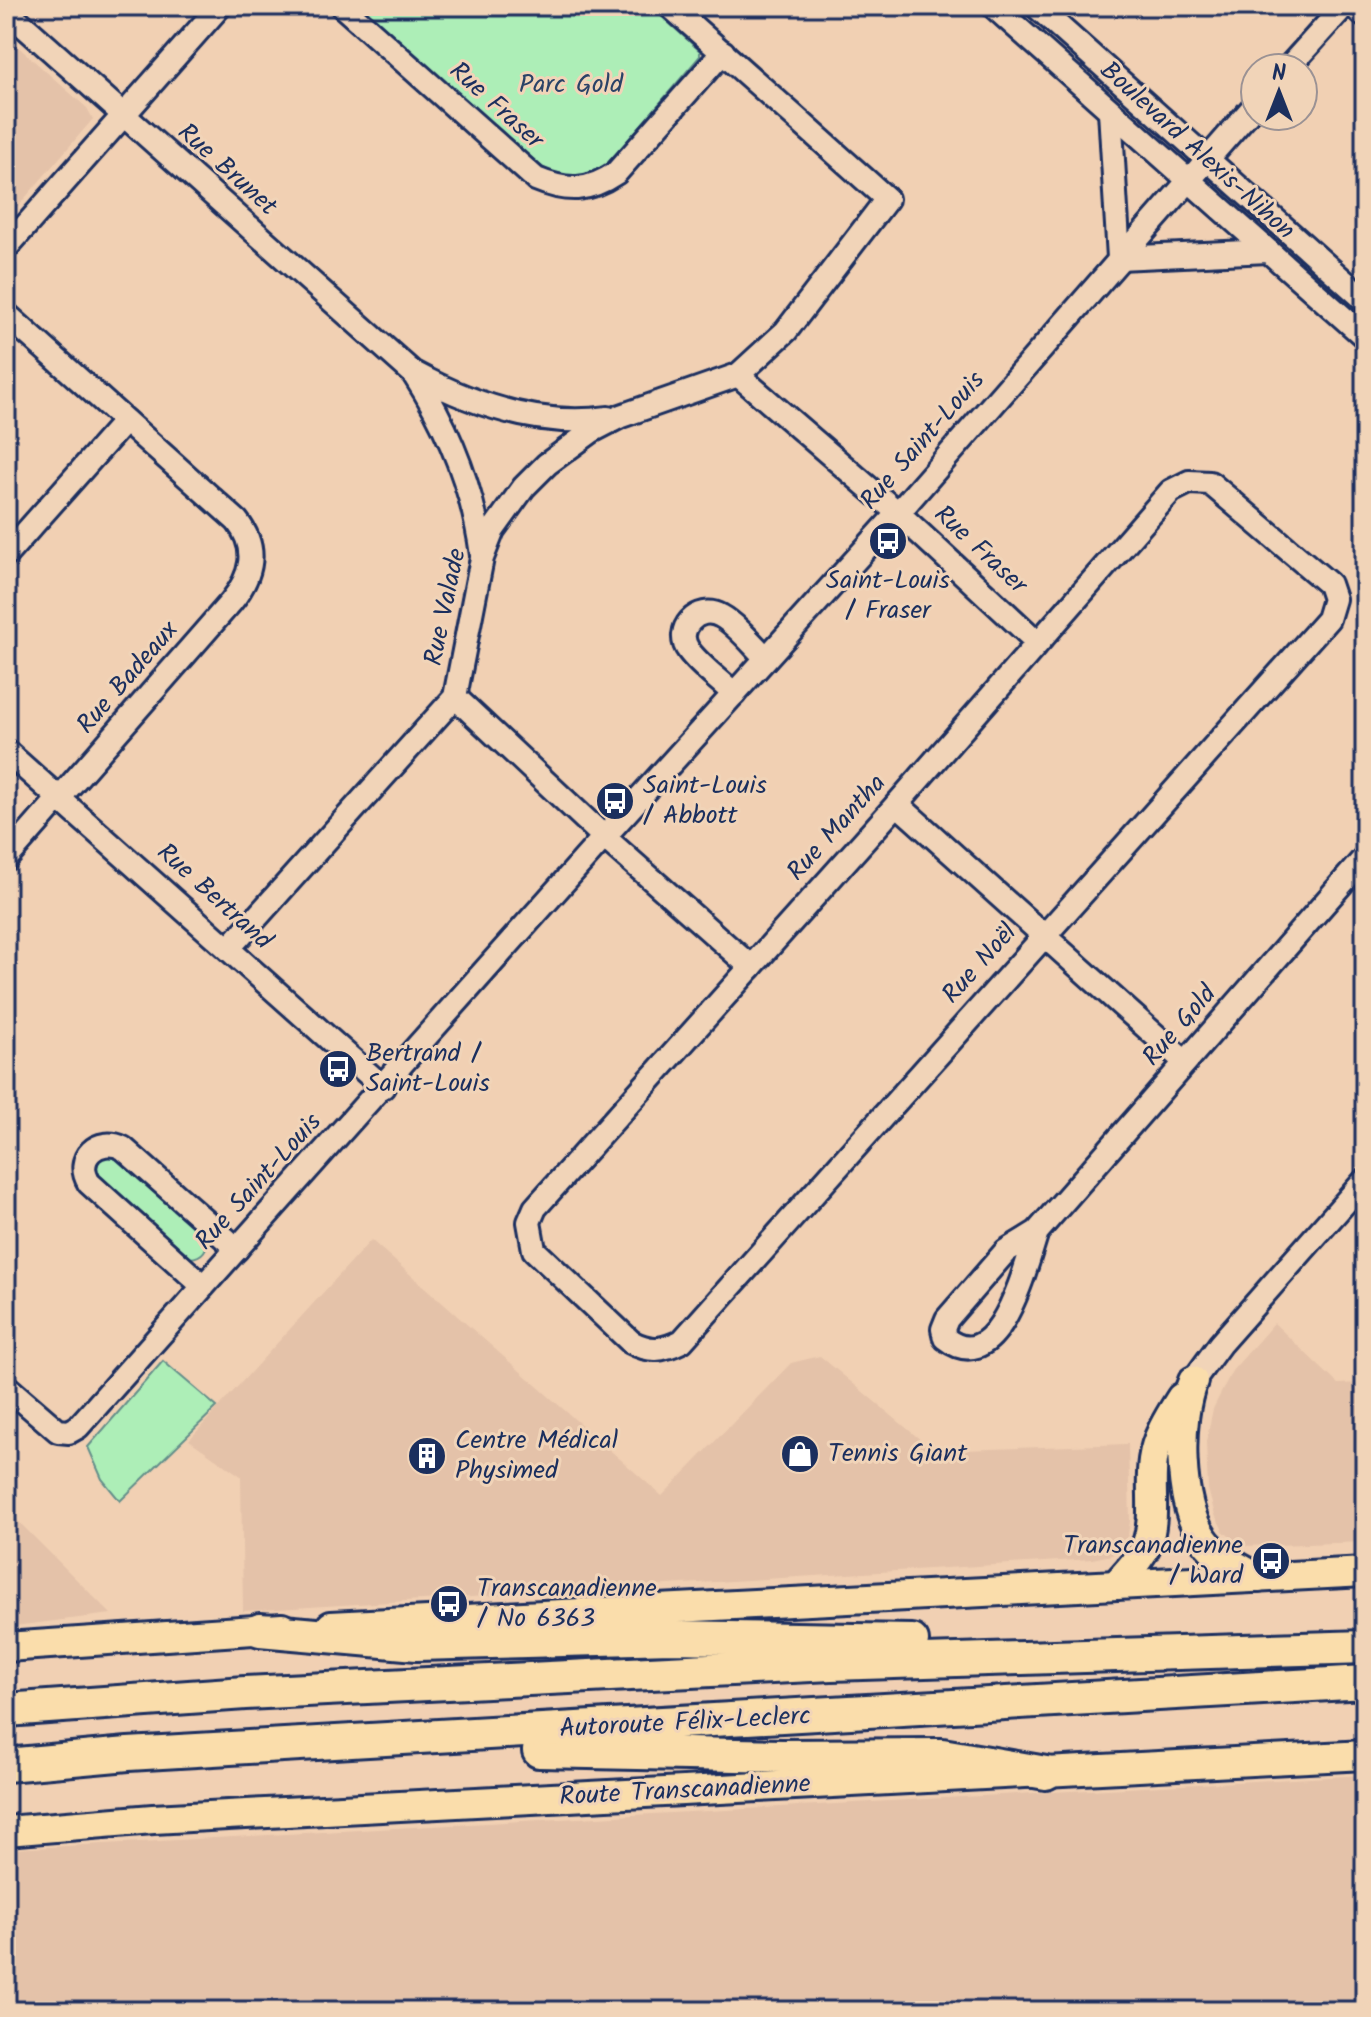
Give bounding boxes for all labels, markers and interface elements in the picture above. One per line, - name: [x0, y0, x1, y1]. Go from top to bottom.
- street label: Rue Fraser: [439, 52, 554, 161]
- north arrow: [1239, 52, 1319, 132]
- street label: Boulevard Alexis-Nihon: [1093, 55, 1301, 247]
- park label: Parc Gold: [519, 64, 624, 106]
- street label: Rue Brunet: [167, 113, 287, 227]
- street label: Rue Saint-Louis: [850, 362, 996, 520]
- street label: Rue Fraser: [923, 495, 1038, 606]
- bus stop icon: Saint-Louis / Fraser: [867, 520, 909, 562]
- street label: Rue Valade: [413, 544, 479, 670]
- place label: Saint-Louis / Fraser: [826, 560, 950, 632]
- street label: Rue Badeaux: [67, 611, 190, 744]
- place label: Saint-Louis / Abbott: [643, 765, 767, 837]
- street label: Rue Mantha: [777, 765, 897, 891]
- bus stop icon: Saint-Louis / Abbott: [594, 780, 636, 822]
- street label: Rue Bertrand: [146, 833, 282, 962]
- street label: Rue Noël: [932, 914, 1028, 1014]
- street label: Rue Gold: [1132, 975, 1228, 1076]
- place label: Bertrand / Saint-Louis: [366, 1033, 490, 1105]
- bus stop icon: Bertrand / Saint-Louis: [317, 1048, 359, 1090]
- street label: Rue Saint-Louis: [185, 1103, 333, 1261]
- place label: Centre Médical Physimed: [455, 1420, 618, 1492]
- shop icon: Tennis Giant: [779, 1433, 821, 1475]
- place label: Tennis Giant: [828, 1433, 968, 1475]
- building icon: Centre Médical Physimed: [406, 1435, 448, 1477]
- place label: Transcanadienne / Ward: [1063, 1525, 1244, 1597]
- bus stop icon: Transcanadienne / Ward: [1250, 1540, 1292, 1582]
- place label: Transcanadienne / No 6363: [477, 1568, 657, 1640]
- bus stop icon: Transcanadienne / No 6363: [428, 1583, 470, 1625]
- street label: Autoroute Félix-Leclerc: [558, 1695, 812, 1751]
- street label: Route Transcanadienne: [558, 1763, 812, 1819]

